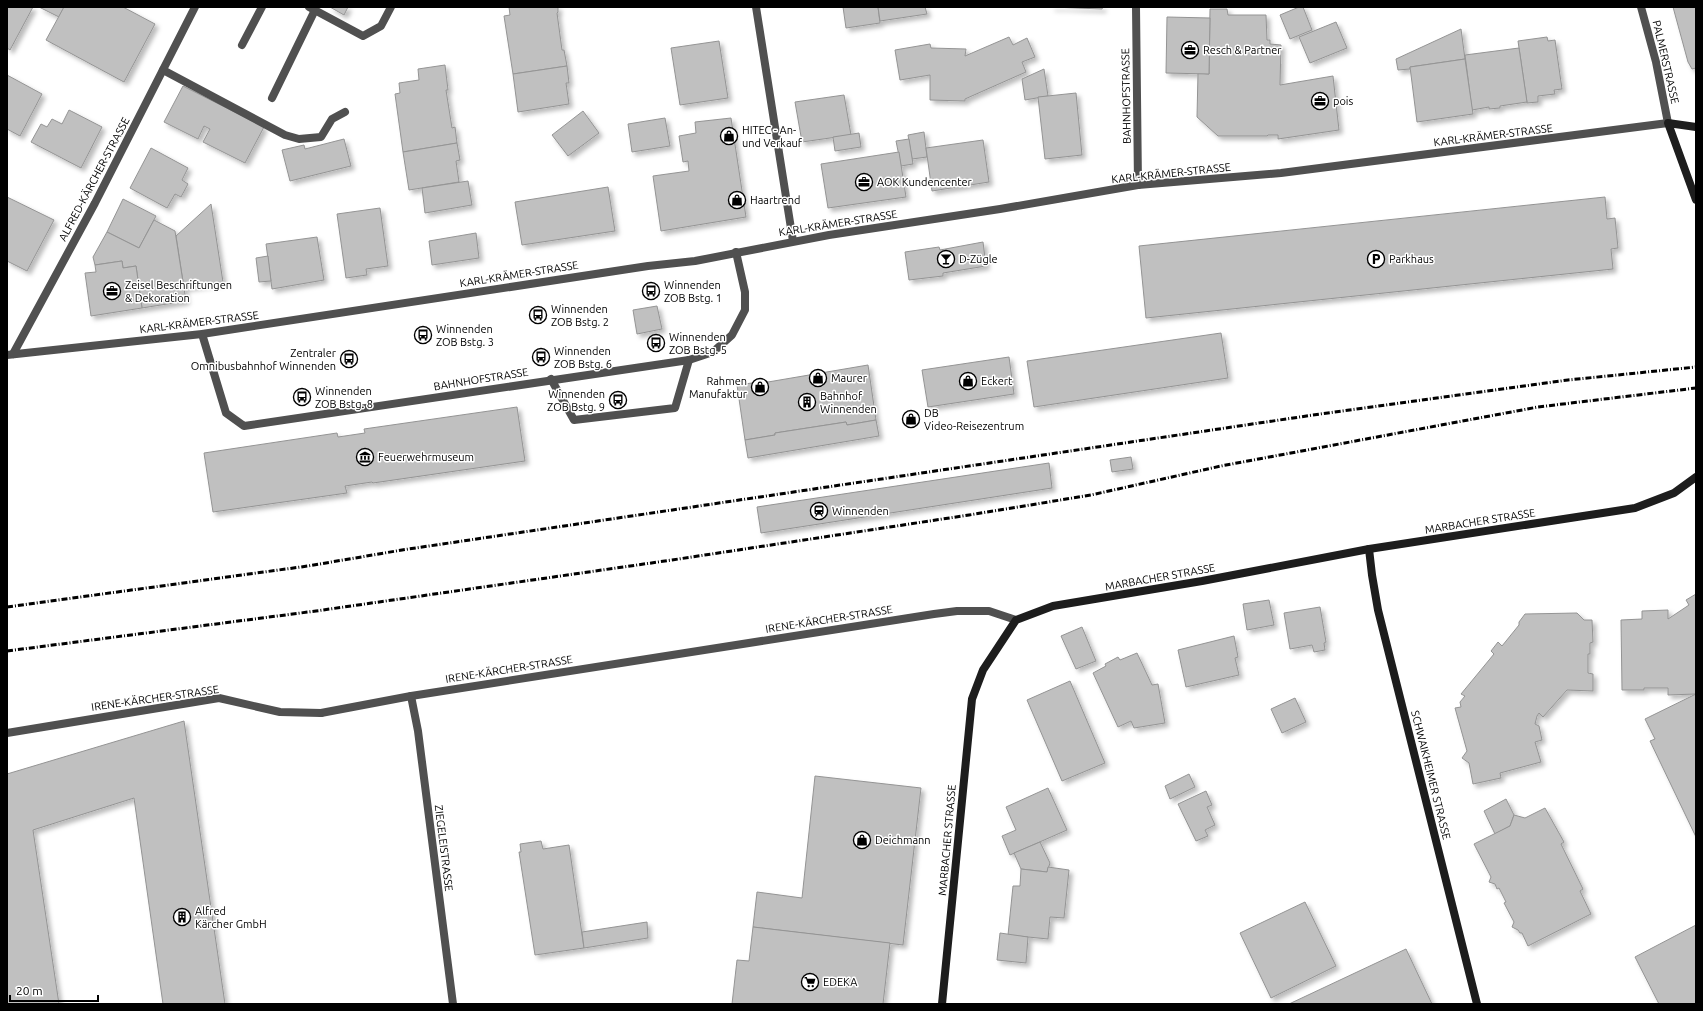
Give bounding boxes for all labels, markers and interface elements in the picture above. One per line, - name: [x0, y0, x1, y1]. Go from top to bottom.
- street label: PALMERSTRASSE: [1651, 19, 1681, 105]
- office icon: Resch & Partner: [1180, 40, 1200, 60]
- place label: Resch & Partner: [1203, 44, 1282, 56]
- street label: BAHNHOFSTRASSE: [1119, 48, 1133, 144]
- office icon: pois: [1310, 91, 1330, 111]
- place label: pois: [1333, 95, 1354, 107]
- street label: ALFRED-KÄRCHER-STRASSE: [56, 115, 132, 243]
- street label: KARL-KRÄMER-STRASSE: [1433, 122, 1553, 148]
- place label: HITEC - An- und Verkauf: [742, 124, 803, 149]
- shop icon: HITEC - An- und Verkauf: [719, 126, 739, 146]
- street label: KARL-KRÄMER-STRASSE: [1111, 161, 1231, 185]
- office icon: AOK Kundencenter: [854, 172, 874, 192]
- place label: AOK Kundencenter: [877, 176, 973, 188]
- shop icon: Haartrend: [727, 190, 747, 210]
- place label: Haartrend: [750, 194, 800, 206]
- street label: KARL-KRÄMER-STRASSE: [778, 208, 898, 238]
- bar icon: D-Zügle: [936, 249, 956, 269]
- parking icon: Parkhaus: [1366, 249, 1386, 269]
- place label: D-Zügle: [959, 253, 998, 265]
- place label: Parkhaus: [1389, 253, 1434, 265]
- street label: KARL-KRÄMER-STRASSE: [459, 259, 579, 289]
- place label: Zeisel Beschriftungen & Dekoration: [125, 279, 232, 304]
- place label: Winnenden ZOB Bstg. 1: [664, 279, 722, 304]
- office icon: Zeisel Beschriftungen & Dekoration: [102, 281, 122, 301]
- bus stop icon: Winnenden ZOB Bstg. 1: [641, 281, 661, 301]
- place label: Winnenden ZOB Bstg. 2: [551, 303, 609, 328]
- bus stop icon: Winnenden ZOB Bstg. 2: [528, 305, 548, 325]
- street label: KARL-KRÄMER-STRASSE: [139, 309, 259, 335]
- place label: Winnenden ZOB Bstg. 3: [436, 323, 494, 348]
- bus stop icon: Winnenden ZOB Bstg. 3: [413, 325, 433, 345]
- place label: Winnenden ZOB Bstg. 5: [669, 331, 727, 356]
- bus stop icon: Winnenden ZOB Bstg. 5: [646, 333, 666, 353]
- place label: Winnenden ZOB Bstg. 6: [554, 345, 612, 370]
- place label: Zentraler Omnibusbahnhof Winnenden: [191, 347, 337, 372]
- bus stop icon: Winnenden ZOB Bstg. 6: [531, 347, 551, 367]
- bus stop icon: Zentraler Omnibusbahnhof Winnenden: [339, 349, 359, 369]
- street label: BAHNHOFSTRASSE: [433, 366, 529, 392]
- shop icon: Maurer: [808, 368, 828, 388]
- shop icon: Eckert: [958, 371, 978, 391]
- place label: Maurer: [831, 372, 868, 384]
- place label: Rahmen Manufaktur: [689, 375, 748, 400]
- place label: Eckert: [981, 375, 1013, 387]
- shop icon: Rahmen Manufaktur: [750, 377, 770, 397]
- place label: Winnenden ZOB Bstg. 8: [315, 385, 373, 410]
- bus stop icon: Winnenden ZOB Bstg. 8: [292, 387, 312, 407]
- place label: Winnenden ZOB Bstg. 9: [547, 388, 605, 413]
- bus stop icon: Winnenden ZOB Bstg. 9: [608, 390, 628, 410]
- place label: Bahnhof Winnenden: [820, 390, 877, 415]
- building icon: Bahnhof Winnenden: [797, 392, 817, 412]
- place label: DB Video-Reisezentrum: [924, 407, 1024, 432]
- shop icon: DB Video-Reisezentrum: [901, 409, 921, 429]
- museum icon: Feuerwehrmuseum: [355, 447, 375, 467]
- place label: Feuerwehrmuseum: [378, 451, 474, 463]
- station icon: Winnenden: [809, 501, 829, 521]
- place label: Winnenden: [832, 505, 889, 517]
- street label: MARBACHER STRASSE: [1424, 506, 1536, 536]
- street label: MARBACHER STRASSE: [1104, 561, 1216, 593]
- street label: IRENE-KÄRCHER-STRASSE: [765, 603, 893, 635]
- street label: IRENE-KÄRCHER-STRASSE: [445, 653, 573, 685]
- street label: IRENE-KÄRCHER-STRASSE: [90, 683, 220, 713]
- street label: SCHWAIKHEIMER STRASSE: [1409, 709, 1453, 841]
- street label: MARBACHER STRASSE: [936, 784, 958, 896]
- street label: ZIEGELEISTRASSE: [433, 804, 455, 892]
- shop icon: Deichmann: [852, 830, 872, 850]
- place label: Deichmann: [875, 834, 931, 846]
- place label: Alfred Kärcher GmbH: [195, 905, 267, 930]
- building icon: Alfred Kärcher GmbH: [172, 907, 192, 927]
- supermarket icon: EDEKA: [800, 972, 820, 992]
- place label: EDEKA: [823, 976, 858, 988]
- scale bar: [10, 977, 98, 1003]
- text: 20 m: [16, 984, 43, 997]

